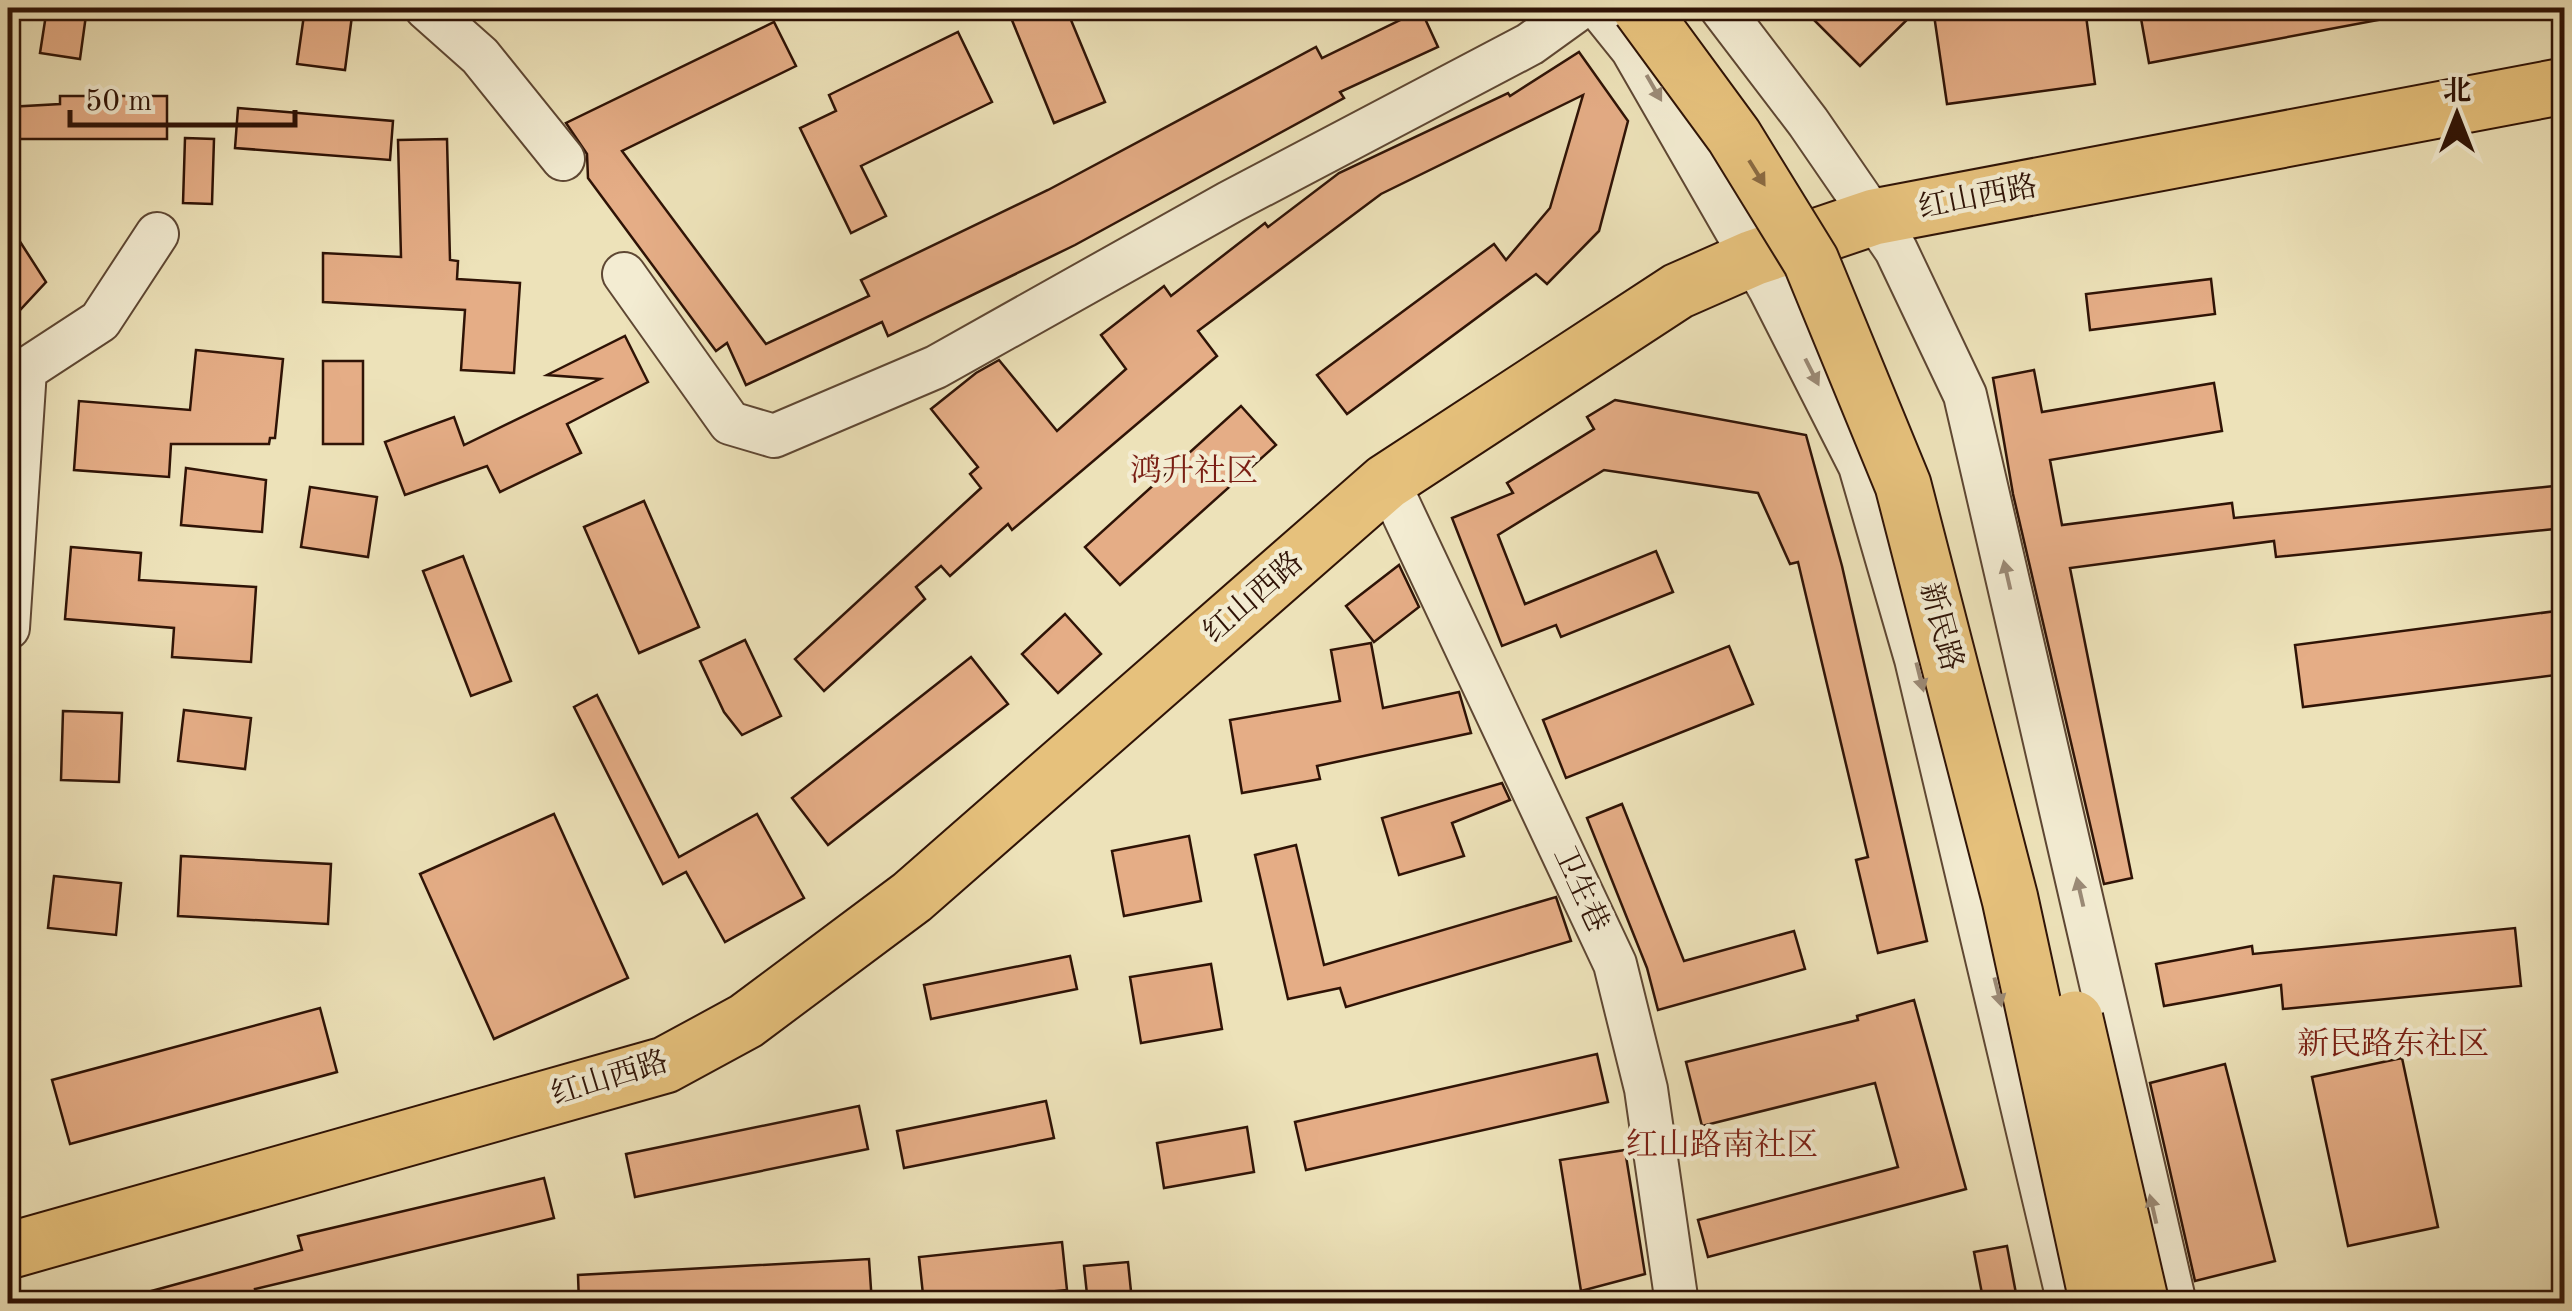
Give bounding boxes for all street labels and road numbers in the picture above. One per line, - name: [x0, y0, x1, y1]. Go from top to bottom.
- street label: 红山西路: [1916, 169, 2040, 224]
- street label: 红山西路: [1197, 545, 1309, 649]
- street label: 新民路: [1914, 579, 1969, 674]
- street label: 卫生巷: [1547, 842, 1615, 937]
- street label: 红山西路: [547, 1044, 672, 1111]

